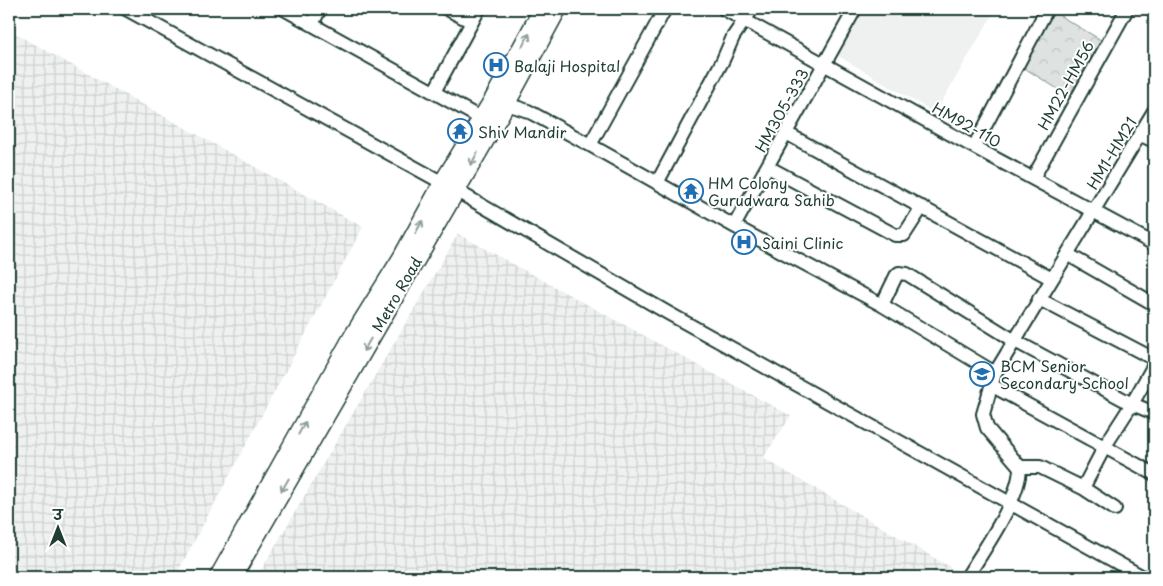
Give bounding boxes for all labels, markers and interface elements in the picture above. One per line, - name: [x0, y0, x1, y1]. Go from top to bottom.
- one-way arrow: [521, 33, 531, 48]
- street label: HM22-HM56: [1031, 36, 1099, 134]
- hospital icon: Balaji Hospital: [483, 52, 509, 78]
- place label: Balaji Hospital: [514, 54, 620, 77]
- street label: HM305-333: [748, 64, 814, 156]
- street label: HM92-110: [928, 96, 1006, 152]
- street label: HM1-HM21: [1080, 112, 1142, 194]
- temple icon: Shiv Mandir: [447, 118, 473, 144]
- place label: Shiv Mandir: [478, 120, 567, 143]
- one-way arrow: [469, 151, 479, 165]
- place label: HM Colony Gurudwara Sahib: [708, 171, 835, 211]
- temple icon: HM Colony Gurudwara Sahib: [678, 178, 704, 204]
- one-way arrow: [414, 219, 424, 234]
- hospital icon: Saini Clinic: [731, 229, 757, 255]
- place label: Saini Clinic: [762, 231, 844, 254]
- street label: Metro Road: [365, 252, 427, 336]
- one-way arrow: [361, 337, 371, 351]
- place label: BCM Senior Secondary School: [1000, 354, 1129, 394]
- school or university icon: BCM Senior Secondary School: [969, 361, 995, 387]
- one-way arrow: [298, 421, 308, 435]
- one-way arrow: [280, 478, 290, 492]
- north arrow: [32, 504, 82, 554]
- text: उ: [51, 504, 64, 525]

